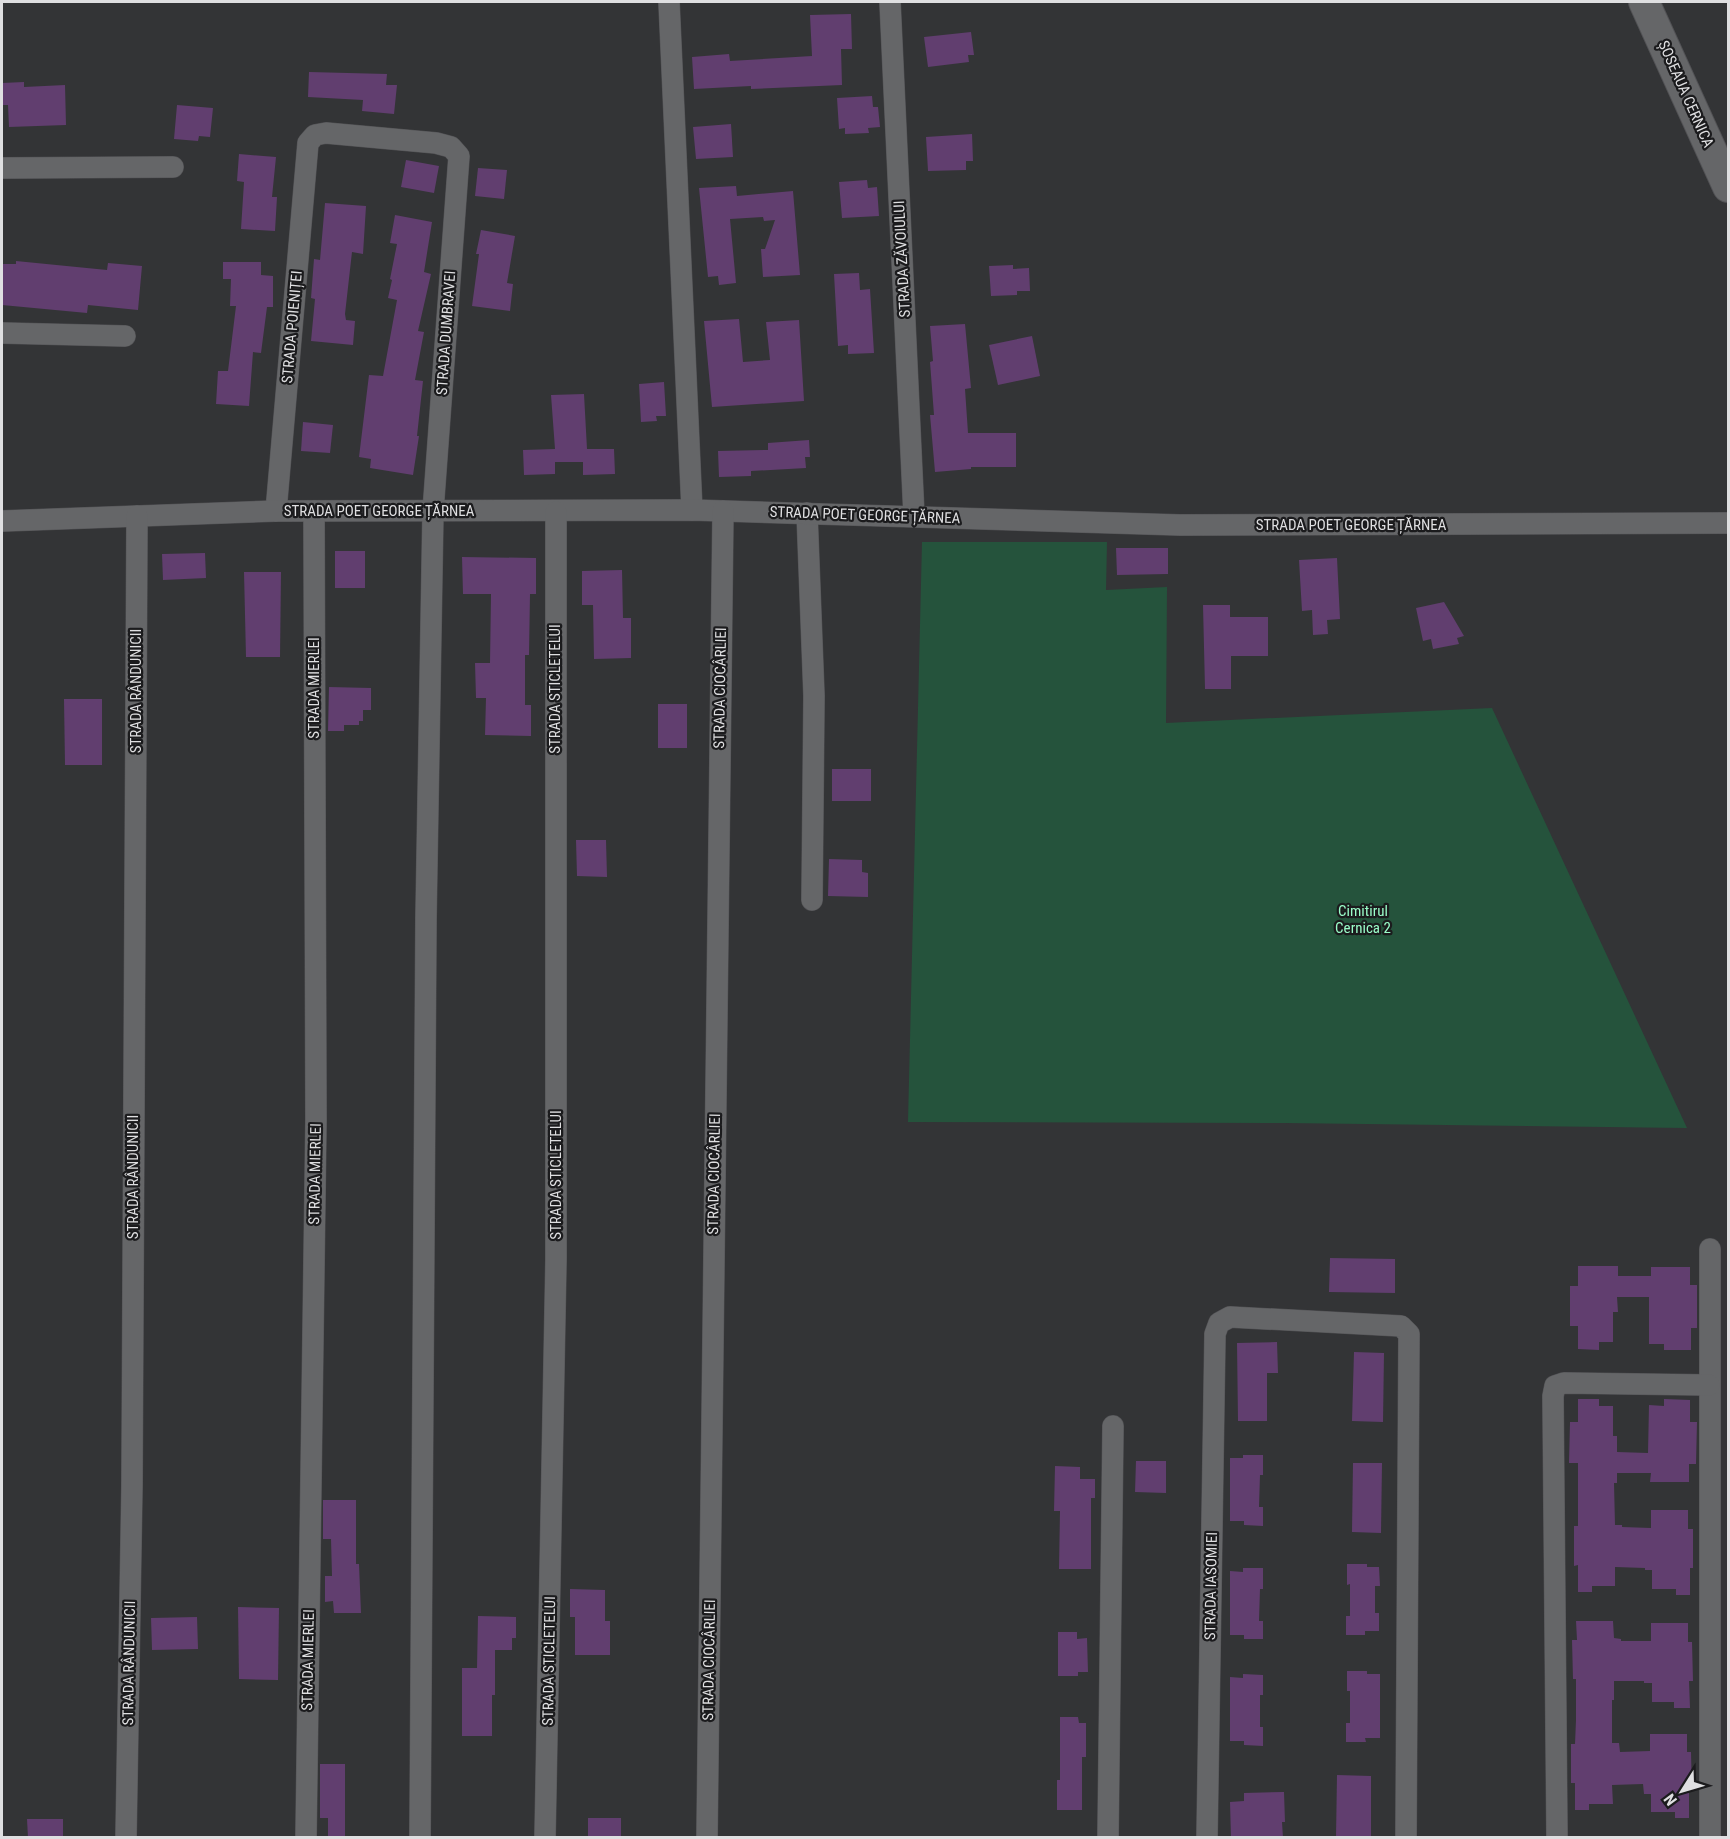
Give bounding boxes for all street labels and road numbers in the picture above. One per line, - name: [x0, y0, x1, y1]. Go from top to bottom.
- street label: ȘOSEAUA CERNICA: [1654, 38, 1718, 151]
- street label: STRADA ZĂVOIULUI: [890, 200, 914, 318]
- street label: STRADA POIENIȚEI: [278, 270, 306, 384]
- street label: STRADA DUMBRAVEI: [433, 270, 459, 396]
- street label: STRADA POET GEORGE ȚĂRNEA: [284, 502, 475, 520]
- street label: STRADA POET GEORGE ȚĂRNEA: [769, 503, 961, 527]
- street label: STRADA POET GEORGE ȚĂRNEA: [1256, 516, 1447, 534]
- street label: STRADA STICLETELUI: [546, 624, 564, 754]
- street label: STRADA CIOCÂRLIEI: [710, 627, 730, 749]
- street label: STRADA RÂNDUNICII: [127, 629, 145, 753]
- street label: STRADA MIERLEI: [305, 637, 323, 739]
- street label: STRADA STICLETELUI: [547, 1110, 565, 1240]
- street label: STRADA CIOCÂRLIEI: [704, 1113, 724, 1235]
- street label: STRADA RÂNDUNICII: [124, 1115, 142, 1239]
- street label: STRADA MIERLEI: [305, 1123, 325, 1225]
- street label: STRADA IASOMIEI: [1201, 1532, 1221, 1640]
- street label: STRADA STICLETELUI: [539, 1596, 559, 1726]
- street label: STRADA CIOCÂRLIEI: [699, 1599, 719, 1721]
- street label: STRADA RÂNDUNICII: [119, 1601, 139, 1725]
- street label: STRADA MIERLEI: [298, 1609, 318, 1711]

